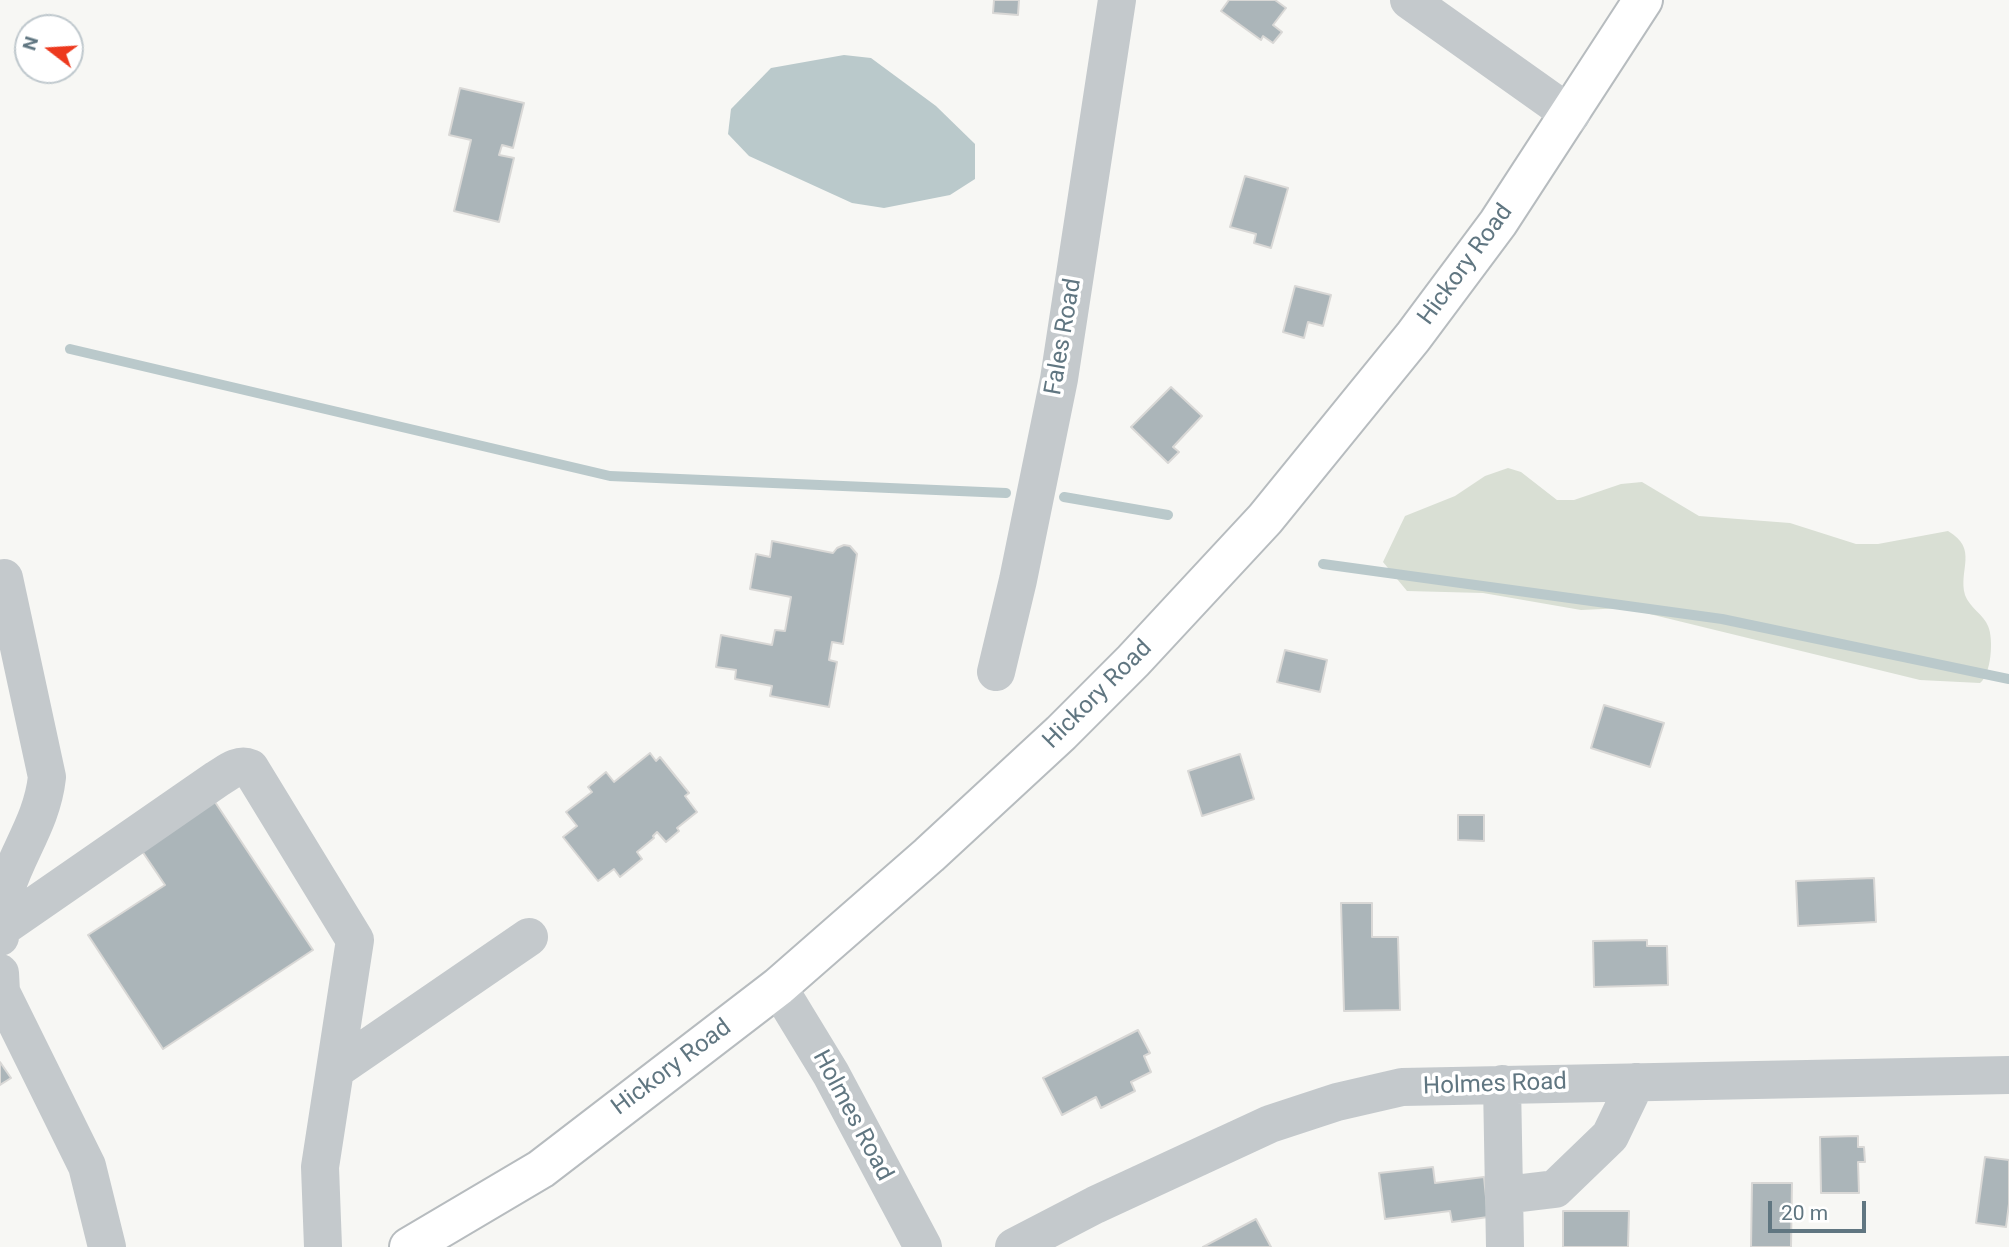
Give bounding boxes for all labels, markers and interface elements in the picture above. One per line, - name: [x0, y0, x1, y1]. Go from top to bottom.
- north arrow: [14, 14, 84, 84]
- text: N: [17, 34, 43, 53]
- street label: Hickory Road: [1413, 199, 1519, 331]
- street label: Fales Road: [1040, 276, 1088, 398]
- street label: Hickory Road: [1038, 635, 1158, 755]
- street label: Hickory Road: [607, 1014, 737, 1122]
- street label: Holmes Road: [806, 1046, 898, 1186]
- street label: Holmes Road: [1423, 1068, 1567, 1102]
- scale bar: [1771, 1188, 1869, 1232]
- text: 20 m: [1781, 1201, 1828, 1225]

